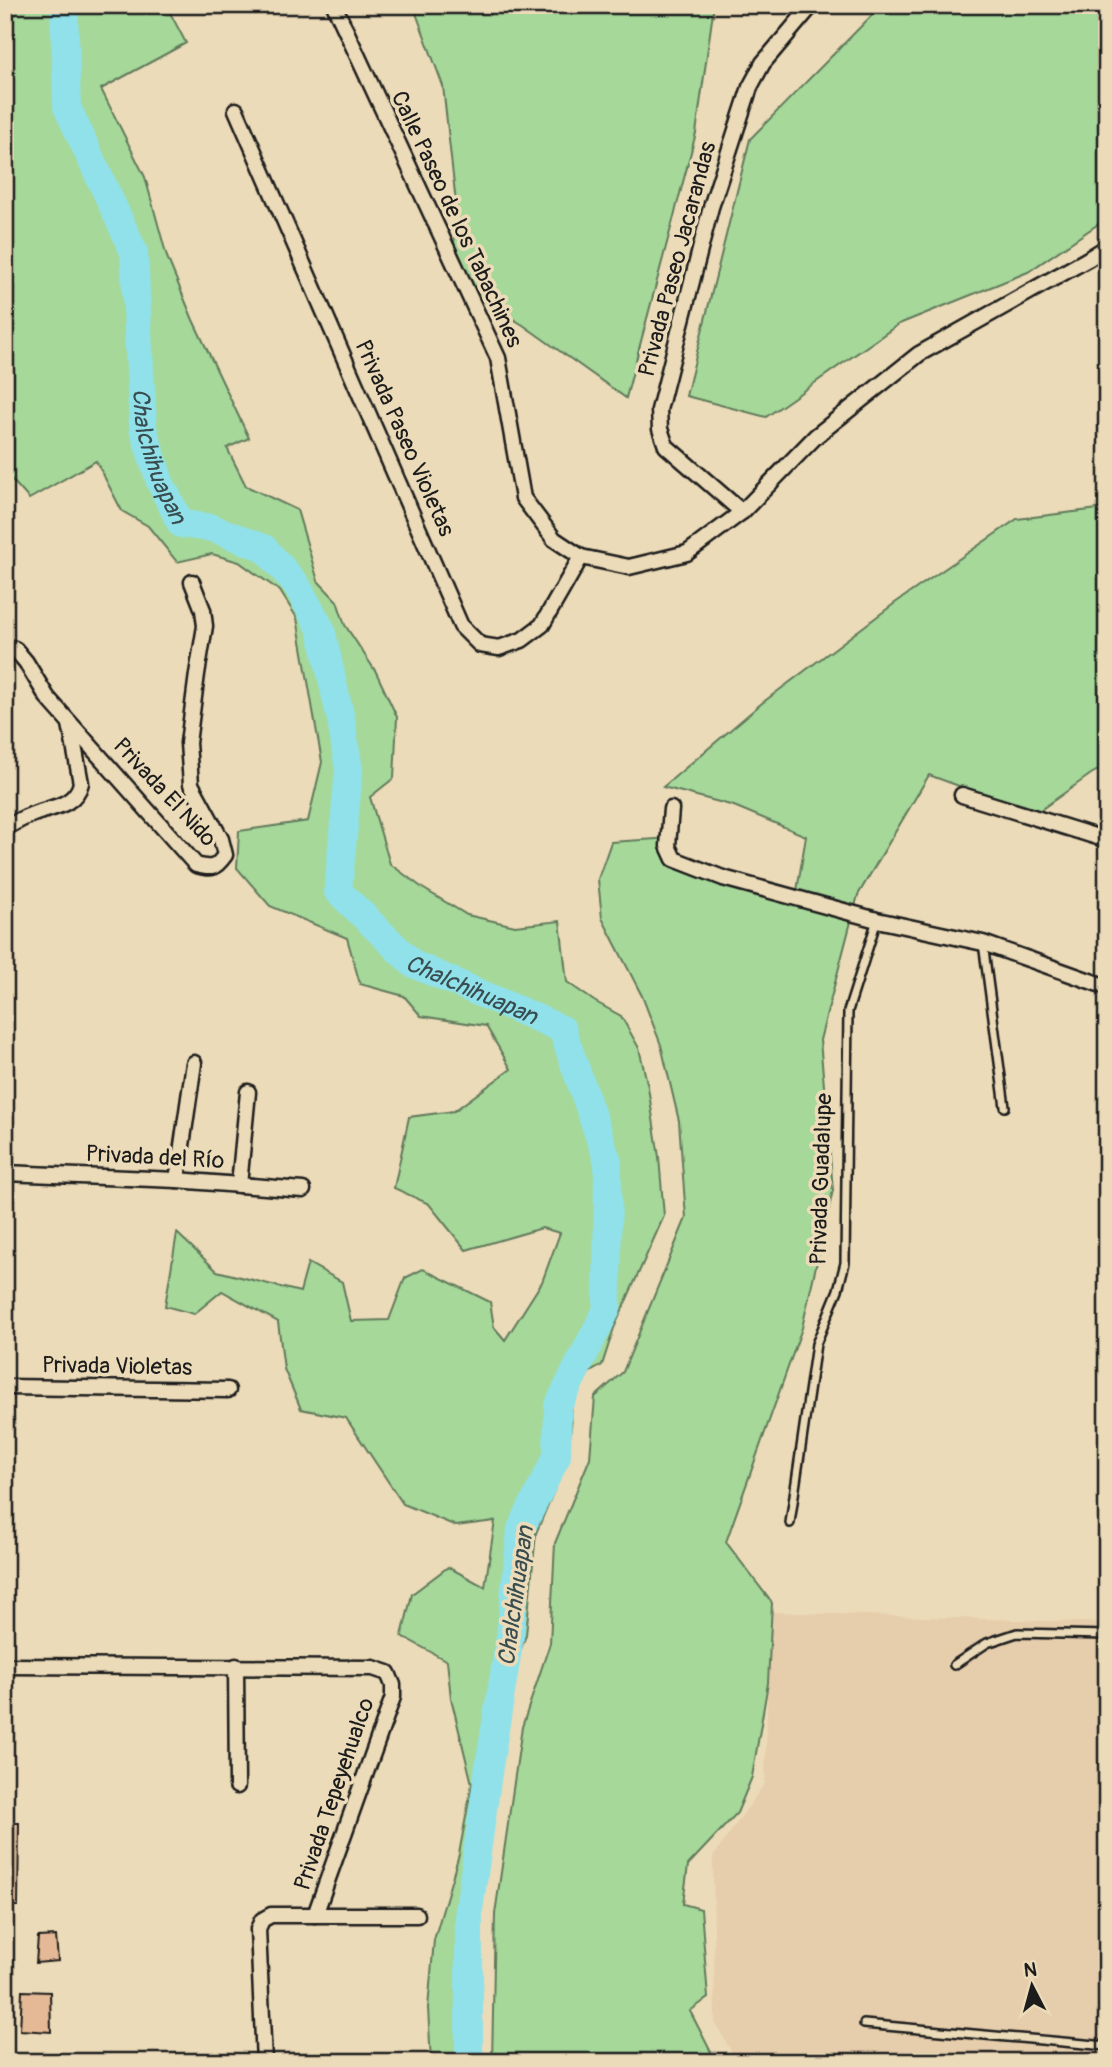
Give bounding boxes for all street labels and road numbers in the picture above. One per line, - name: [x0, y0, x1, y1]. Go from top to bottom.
- street label: Calle Paseo de los Tabachines: [385, 86, 529, 352]
- street label: Privada Paseo Jacarandas: [632, 138, 722, 380]
- street label: Privada Paseo Violetas: [349, 335, 461, 541]
- street label: Privada El Nido: [107, 731, 223, 853]
- street label: Privada Guadalupe: [804, 1092, 839, 1265]
- street label: Privada del Río: [85, 1139, 225, 1175]
- street label: Privada Violetas: [42, 1350, 192, 1382]
- street label: Privada Tepeyehualco: [287, 1694, 381, 1894]

